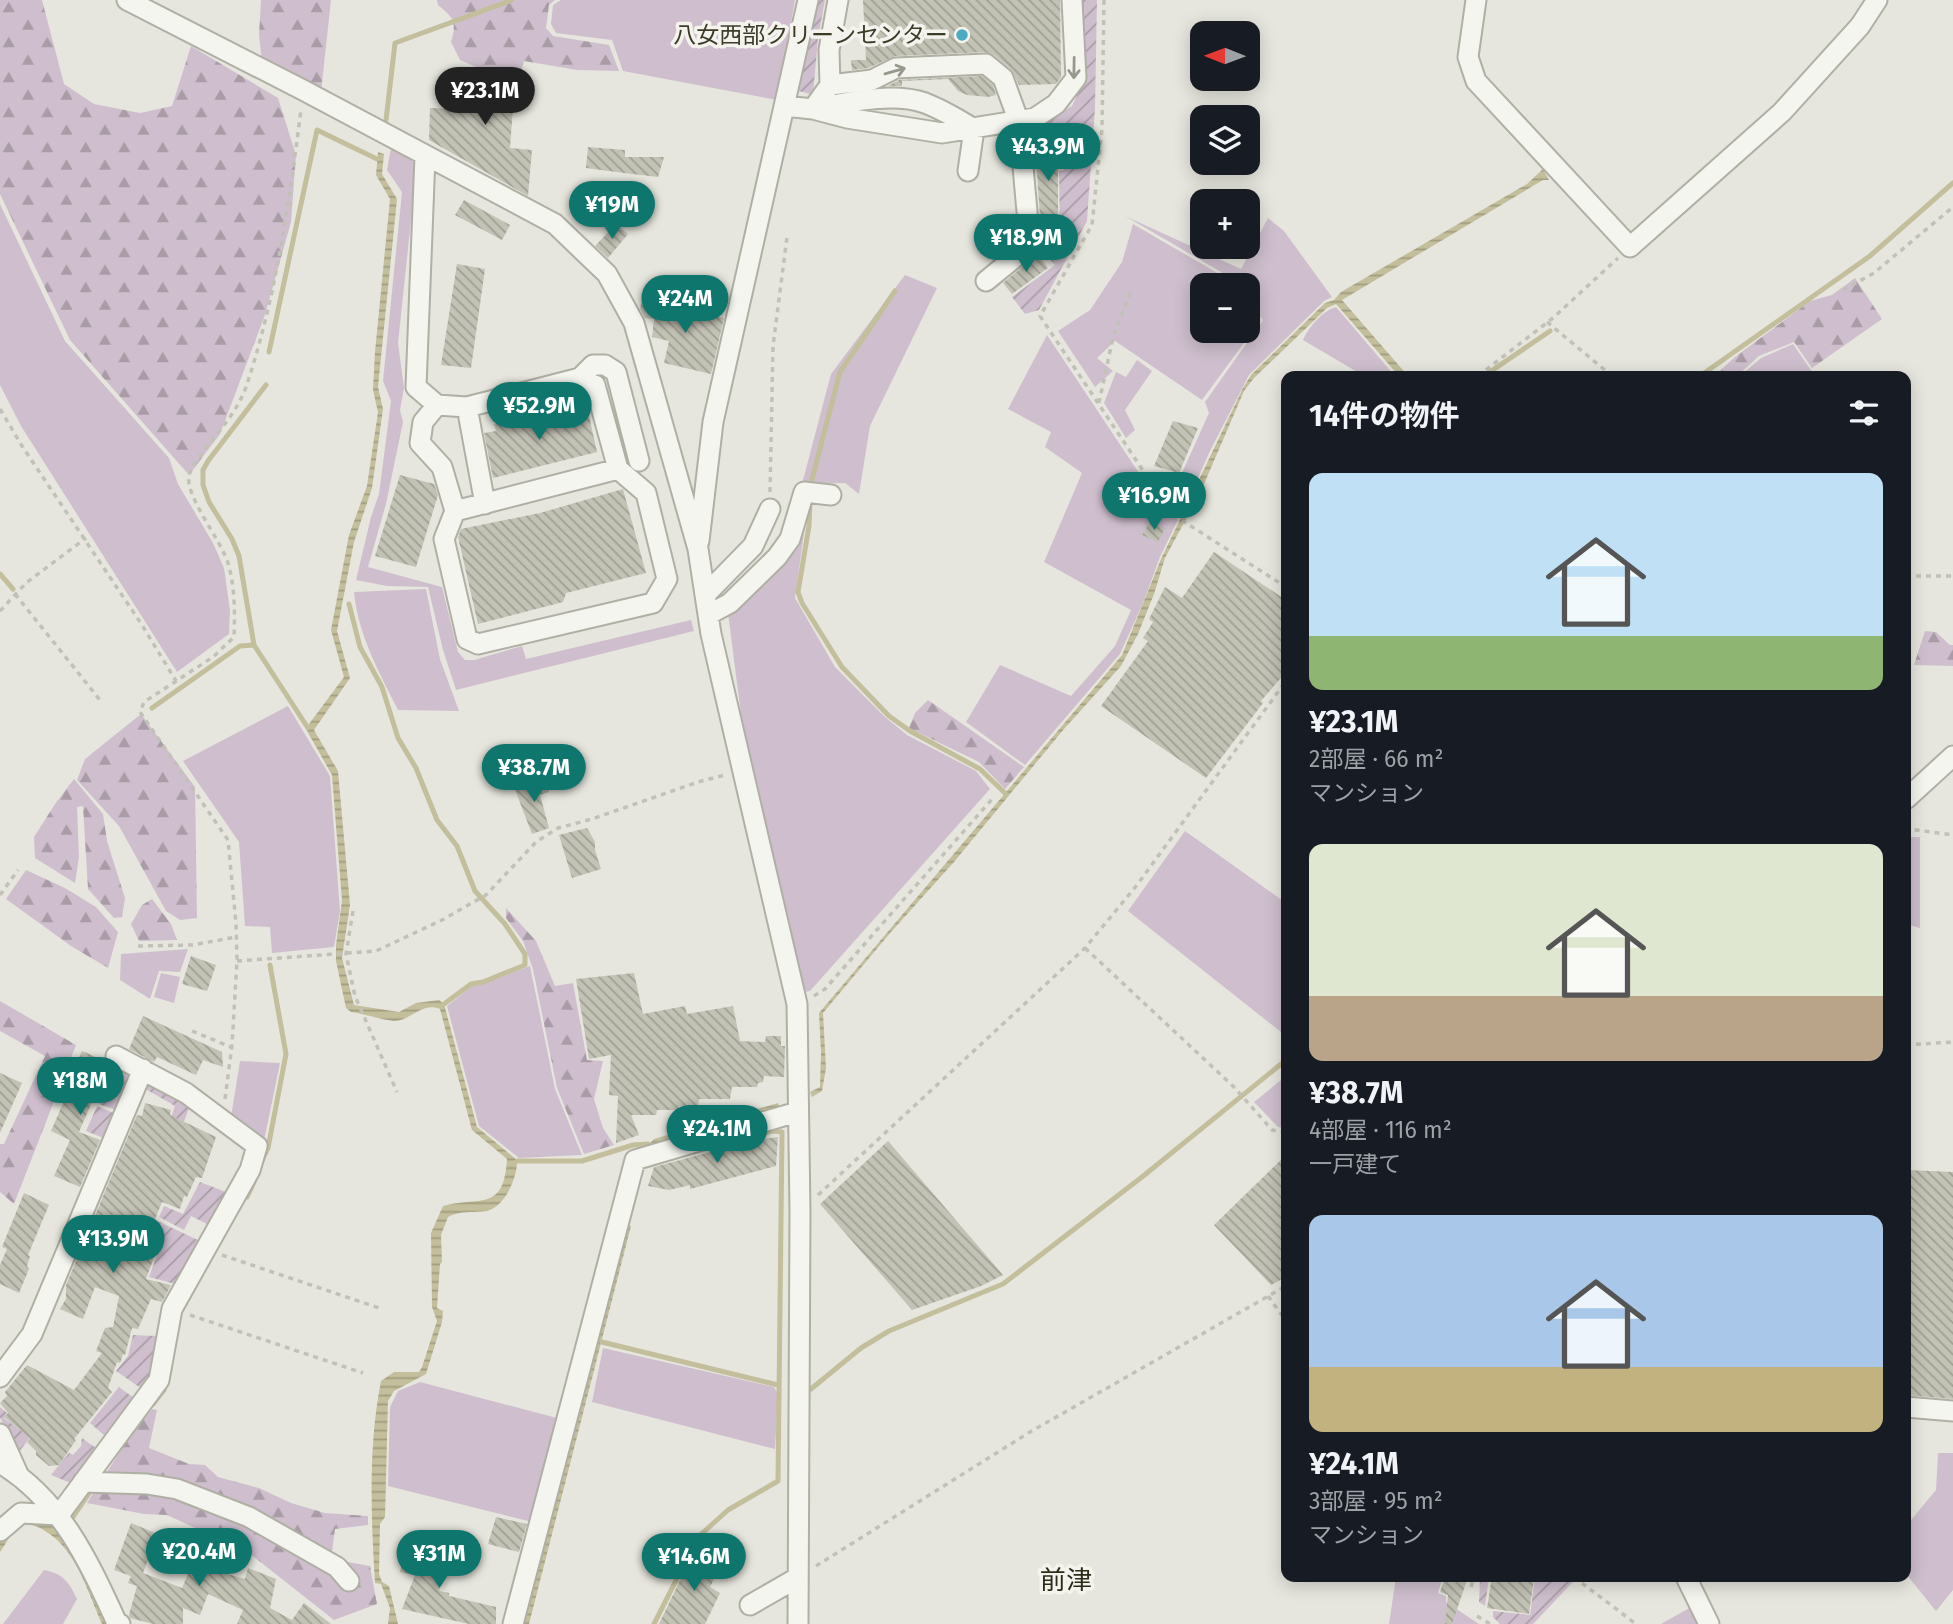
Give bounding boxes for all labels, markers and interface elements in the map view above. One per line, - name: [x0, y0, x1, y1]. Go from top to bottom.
- place label: 八女西部クリーンセンター: [673, 21, 948, 49]
- north arrow: [1190, 21, 1260, 91]
- map controls: [1190, 21, 1260, 343]
- marker: 八女西部クリーンセンター: [954, 27, 970, 43]
- one-way arrow: [1068, 56, 1081, 79]
- one-way arrow: [884, 63, 906, 76]
- pin: ¥23.1M: [428, 68, 542, 127]
- text: ¥23.1M: [451, 76, 519, 104]
- button: layers: [1190, 105, 1260, 175]
- pin: ¥43.9M: [991, 124, 1105, 183]
- text: ¥43.9M: [1011, 132, 1085, 160]
- pin: ¥19M: [571, 182, 653, 241]
- button: +: [1190, 189, 1260, 259]
- text: ¥19M: [585, 190, 639, 218]
- pin: ¥18.9M: [969, 215, 1083, 274]
- text: ¥18.9M: [990, 223, 1062, 251]
- button: −: [1190, 273, 1260, 343]
- pin: ¥24M: [644, 276, 726, 335]
- text: ¥24M: [657, 284, 713, 312]
- pin: ¥52.9M: [482, 382, 596, 442]
- text: ¥52.9M: [503, 391, 575, 419]
- icon: filters: [1845, 394, 1883, 432]
- text: 14件の物件: [1309, 398, 1460, 434]
- pin: ¥16.9M: [1097, 472, 1211, 532]
- text: ¥16.9M: [1118, 481, 1190, 509]
- icon: home: [1533, 519, 1659, 645]
- text: ¥23.1M: [1309, 704, 1398, 740]
- pin: ¥38.7M: [477, 744, 591, 804]
- text: 2部屋 · 66 m²: [1309, 745, 1444, 773]
- text: ¥38.7M: [498, 753, 570, 781]
- text: マンション: [1309, 779, 1424, 807]
- icon: home: [1533, 890, 1659, 1016]
- pin: ¥18M: [39, 1058, 121, 1117]
- text: ¥18M: [53, 1066, 107, 1094]
- text: ¥38.7M: [1309, 1075, 1403, 1111]
- pin: ¥24.1M: [660, 1106, 774, 1165]
- text: ¥24.1M: [683, 1114, 751, 1142]
- text: 4部屋 · 116 m²: [1309, 1116, 1452, 1144]
- text: 一戸建て: [1309, 1150, 1401, 1178]
- pin: ¥13.9M: [56, 1216, 170, 1275]
- text: ¥13.9M: [78, 1224, 148, 1252]
- icon: home: [1533, 1261, 1659, 1387]
- text: ¥24.1M: [1309, 1446, 1399, 1482]
- text: 3部屋 · 95 m²: [1309, 1487, 1443, 1515]
- text: マンション: [1309, 1521, 1424, 1549]
- pin: ¥20.4M: [142, 1528, 256, 1588]
- pin: ¥31M: [398, 1530, 480, 1590]
- pin: ¥14.6M: [637, 1534, 751, 1593]
- text: ¥20.4M: [162, 1537, 236, 1565]
- text: ¥31M: [413, 1539, 465, 1567]
- text: ¥14.6M: [658, 1542, 730, 1570]
- district label: 前津: [1040, 1565, 1092, 1596]

